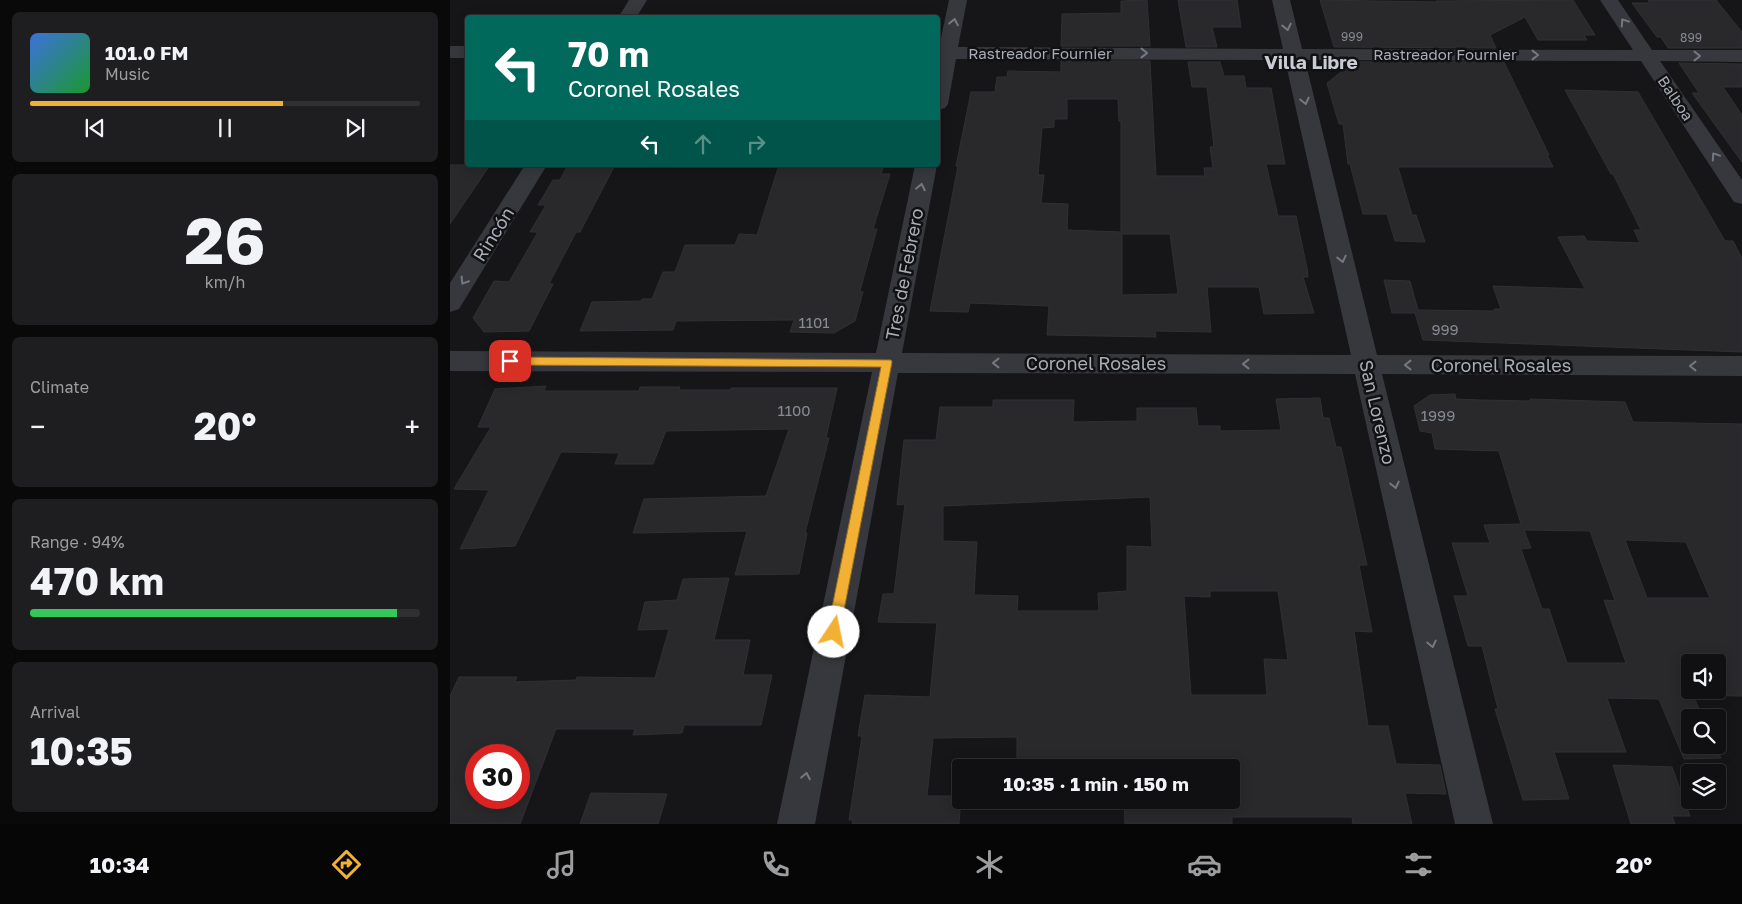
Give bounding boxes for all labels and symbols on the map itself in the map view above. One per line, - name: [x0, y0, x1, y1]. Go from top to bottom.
- one-way arrow: [948, 18, 958, 26]
- one-way arrow: [1621, 18, 1630, 27]
- one-way arrow: [1281, 22, 1292, 31]
- house number: 999: [1341, 29, 1363, 44]
- house number: 899: [1680, 30, 1702, 45]
- street label: Rastreador Fournier: [968, 44, 1112, 62]
- street label: Rastreador Fournier: [1373, 45, 1517, 63]
- one-way arrow: [1140, 48, 1148, 58]
- district label: Villa Libre: [1264, 50, 1358, 73]
- one-way arrow: [1532, 50, 1539, 60]
- one-way arrow: [1694, 51, 1702, 61]
- street label: Balboa: [1655, 72, 1697, 124]
- one-way arrow: [1299, 96, 1310, 105]
- one-way arrow: [1712, 153, 1721, 162]
- one-way arrow: [916, 183, 926, 192]
- street label: Rincón: [468, 203, 518, 265]
- street label: Tres de Febrero: [880, 206, 928, 342]
- one-way arrow: [1336, 254, 1347, 263]
- one-way arrow: [461, 275, 470, 284]
- house number: 1101: [798, 313, 830, 331]
- house number: 999: [1431, 320, 1459, 338]
- pin: [489, 340, 531, 382]
- street label: Coronel Rosales: [1026, 352, 1166, 374]
- street label: Coronel Rosales: [1431, 354, 1571, 376]
- one-way arrow: [992, 358, 1000, 368]
- street label: San Lorenzo: [1355, 358, 1401, 466]
- one-way arrow: [1242, 359, 1250, 369]
- one-way arrow: [1404, 360, 1412, 370]
- one-way arrow: [1689, 361, 1697, 371]
- house number: 1100: [777, 401, 811, 419]
- house number: 1999: [1421, 406, 1455, 424]
- one-way arrow: [1389, 481, 1400, 490]
- position arrow: [807, 605, 859, 657]
- one-way arrow: [1426, 639, 1437, 648]
- speed limit sign: 30: [465, 744, 530, 809]
- one-way arrow: [800, 772, 810, 781]

